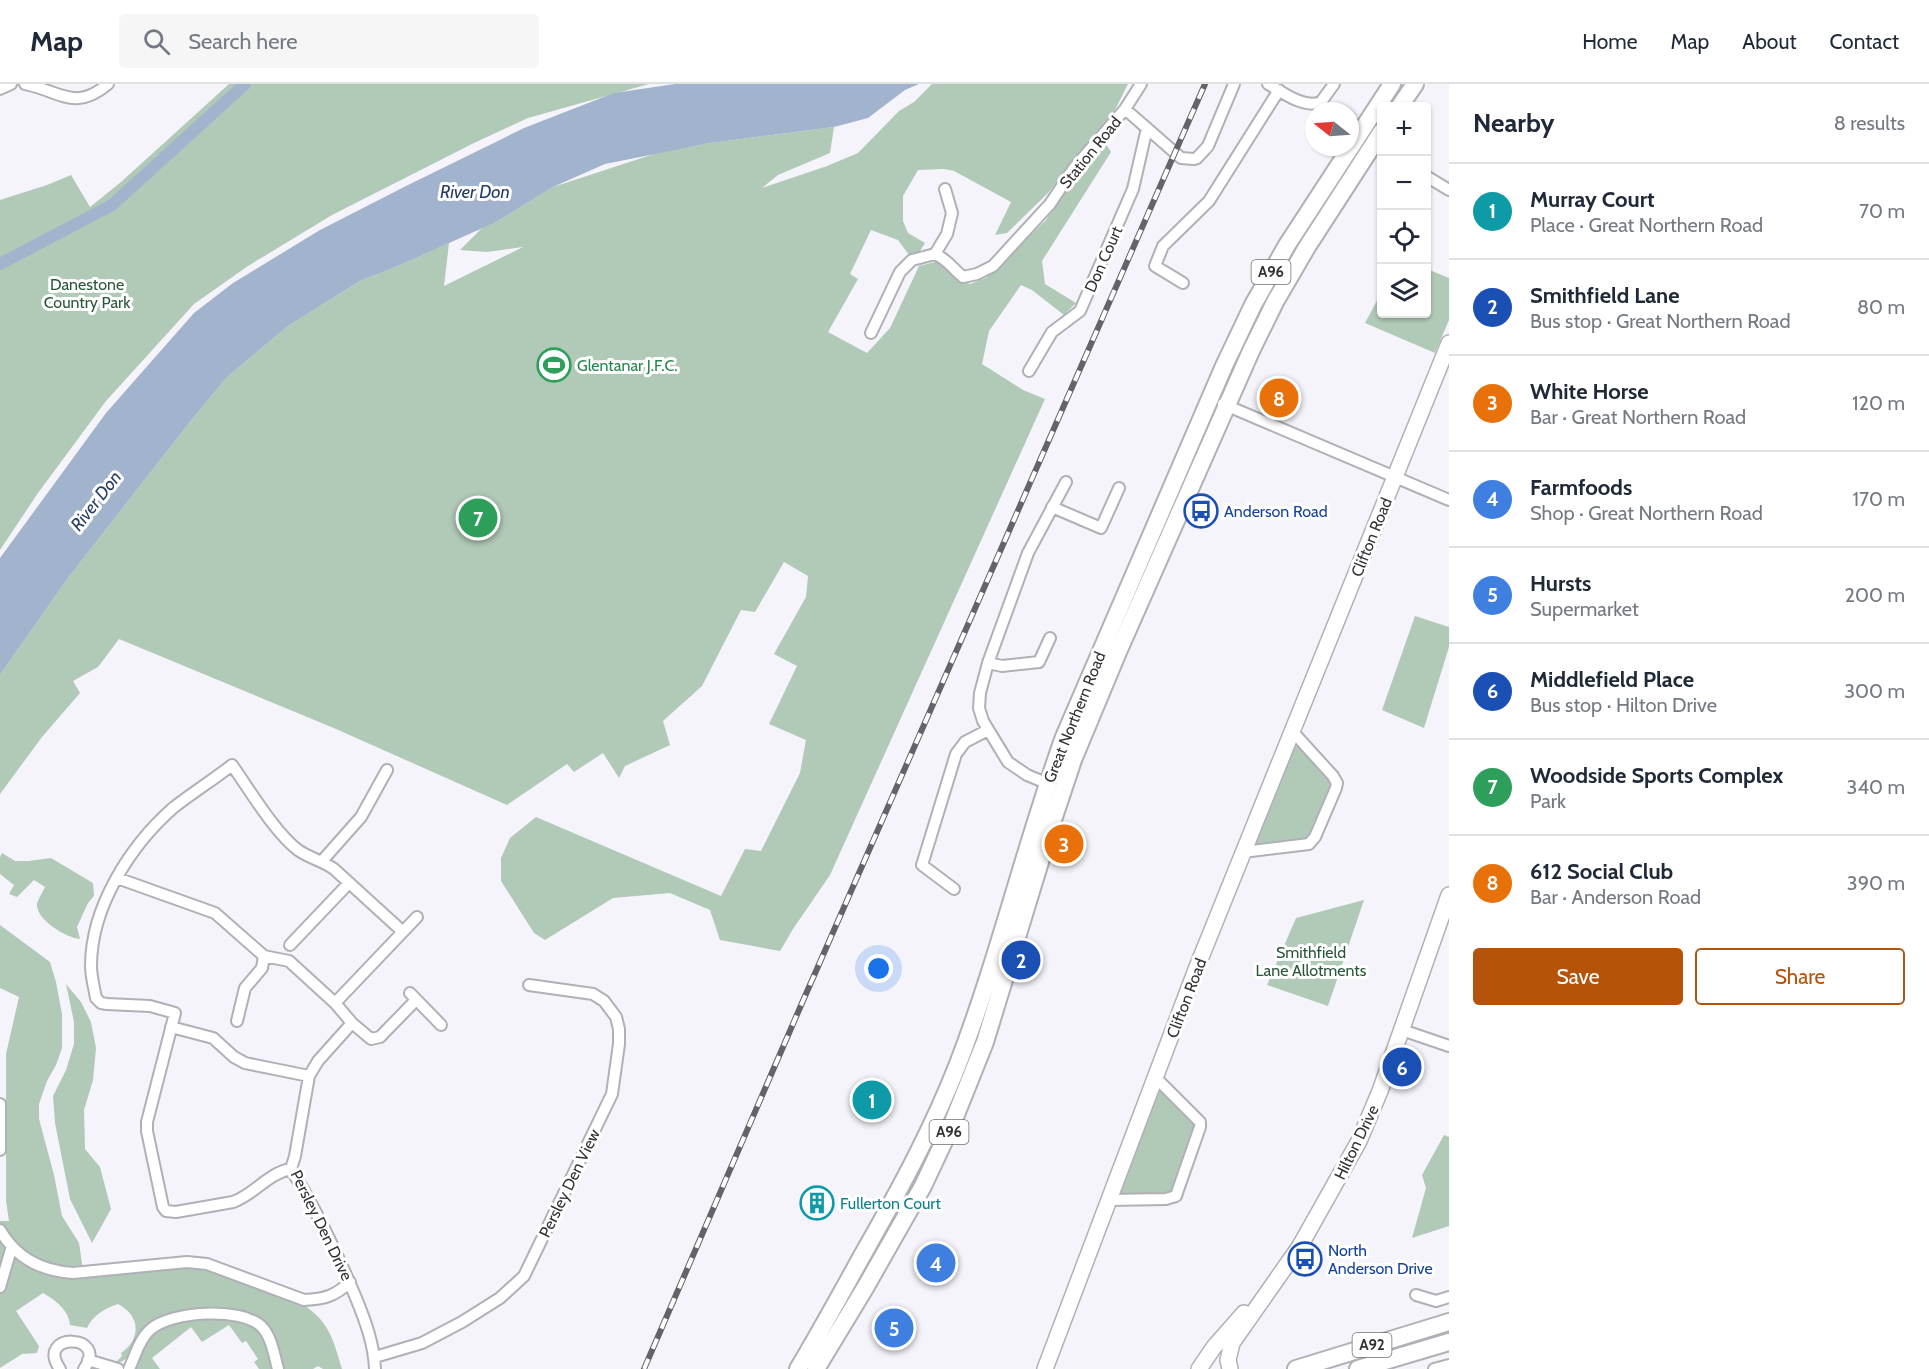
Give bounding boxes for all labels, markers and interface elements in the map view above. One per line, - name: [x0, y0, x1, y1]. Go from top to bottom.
- search box: [119, 14, 539, 68]
- text: Map: [30, 24, 83, 58]
- icon: search: [140, 25, 173, 58]
- text: Search here: [188, 28, 297, 55]
- text: Home: [1582, 29, 1638, 54]
- text: Map: [1671, 29, 1709, 54]
- text: About: [1742, 29, 1796, 54]
- text: Contact: [1829, 29, 1899, 54]
- north arrow: [1305, 102, 1359, 156]
- map controls: [1377, 102, 1431, 318]
- button: +: [1377, 102, 1431, 156]
- text: Nearby: [1473, 107, 1554, 139]
- text: 8 results: [1834, 111, 1905, 135]
- street label: Station Road: [1056, 113, 1125, 192]
- button: −: [1377, 156, 1431, 210]
- water label: River Don: [440, 181, 510, 203]
- text: Murray Court: [1530, 186, 1655, 213]
- text: 1: [1489, 199, 1496, 223]
- text: 70 m: [1859, 199, 1905, 223]
- button: locate: [1377, 210, 1431, 264]
- text: Place · Great Northern Road: [1530, 213, 1763, 237]
- street label: Don Court: [1081, 223, 1127, 295]
- road number: A96: [1252, 260, 1290, 284]
- button: layers: [1377, 264, 1431, 318]
- park label: Danestone Country Park: [44, 275, 131, 312]
- text: Smithfield Lane: [1530, 282, 1680, 309]
- text: 2: [1487, 295, 1498, 319]
- text: 80 m: [1857, 295, 1905, 319]
- text: Bus stop · Great Northern Road: [1530, 309, 1791, 333]
- sports icon: Glentanar J.F.C.: [536, 347, 572, 383]
- place label: Glentanar J.F.C.: [577, 356, 678, 375]
- pin: 8: [1260, 376, 1298, 420]
- text: White Horse: [1530, 378, 1649, 405]
- text: 3: [1487, 391, 1498, 415]
- text: 120 m: [1852, 391, 1905, 415]
- text: Bar · Great Northern Road: [1530, 405, 1746, 429]
- water label: River Don: [66, 467, 126, 535]
- text: Farmfoods: [1530, 474, 1632, 501]
- text: 4: [1486, 487, 1499, 511]
- text: 170 m: [1853, 487, 1905, 511]
- bus stop icon: Anderson Road: [1183, 493, 1219, 529]
- street label: Clifton Road: [1347, 495, 1396, 580]
- pin: 7: [458, 496, 498, 540]
- text: Shop · Great Northern Road: [1530, 501, 1763, 525]
- place label: Anderson Road: [1224, 502, 1328, 521]
- text: Hursts: [1530, 570, 1591, 597]
- text: 5: [1487, 583, 1498, 607]
- text: 200 m: [1845, 583, 1905, 607]
- text: Supermarket: [1530, 597, 1639, 621]
- street label: Great Northern Road: [1039, 649, 1109, 785]
- text: Middlefield Place: [1530, 666, 1694, 693]
- text: 6: [1487, 679, 1498, 703]
- text: 300 m: [1844, 679, 1905, 703]
- text: Bus stop · Hilton Drive: [1530, 693, 1717, 717]
- text: Woodside Sports Complex: [1530, 762, 1783, 789]
- text: 7: [1487, 775, 1498, 799]
- text: 340 m: [1847, 775, 1905, 799]
- text: Park: [1530, 789, 1566, 813]
- pin: 3: [1044, 822, 1084, 867]
- text: 612 Social Club: [1530, 858, 1673, 885]
- text: 8: [1486, 871, 1499, 895]
- text: 390 m: [1847, 871, 1905, 895]
- text: Bar · Anderson Road: [1530, 885, 1701, 909]
- pin: 2: [1002, 938, 1040, 982]
- park label: Smithfield Lane Allotments: [1256, 943, 1367, 980]
- button: Save: [1473, 948, 1683, 1005]
- button: Share: [1695, 948, 1905, 1005]
- your location: [864, 954, 893, 983]
- street label: Clifton Road: [1163, 956, 1210, 1041]
- pin: 6: [1382, 1044, 1422, 1090]
- pin: 1: [852, 1078, 892, 1122]
- street label: Hilton Drive: [1330, 1102, 1383, 1183]
- road number: A96: [930, 1120, 968, 1144]
- street label: Persley Den View: [535, 1126, 604, 1241]
- street label: Persley Den Drive: [287, 1167, 356, 1284]
- building icon: Fullerton Court: [799, 1185, 835, 1221]
- place label: Fullerton Court: [840, 1194, 941, 1213]
- pin: 4: [916, 1240, 956, 1286]
- bus stop icon: North Anderson Drive: [1287, 1241, 1323, 1277]
- place label: North Anderson Drive: [1328, 1241, 1433, 1278]
- pin: 5: [874, 1306, 914, 1350]
- road number: A92: [1352, 1333, 1392, 1357]

